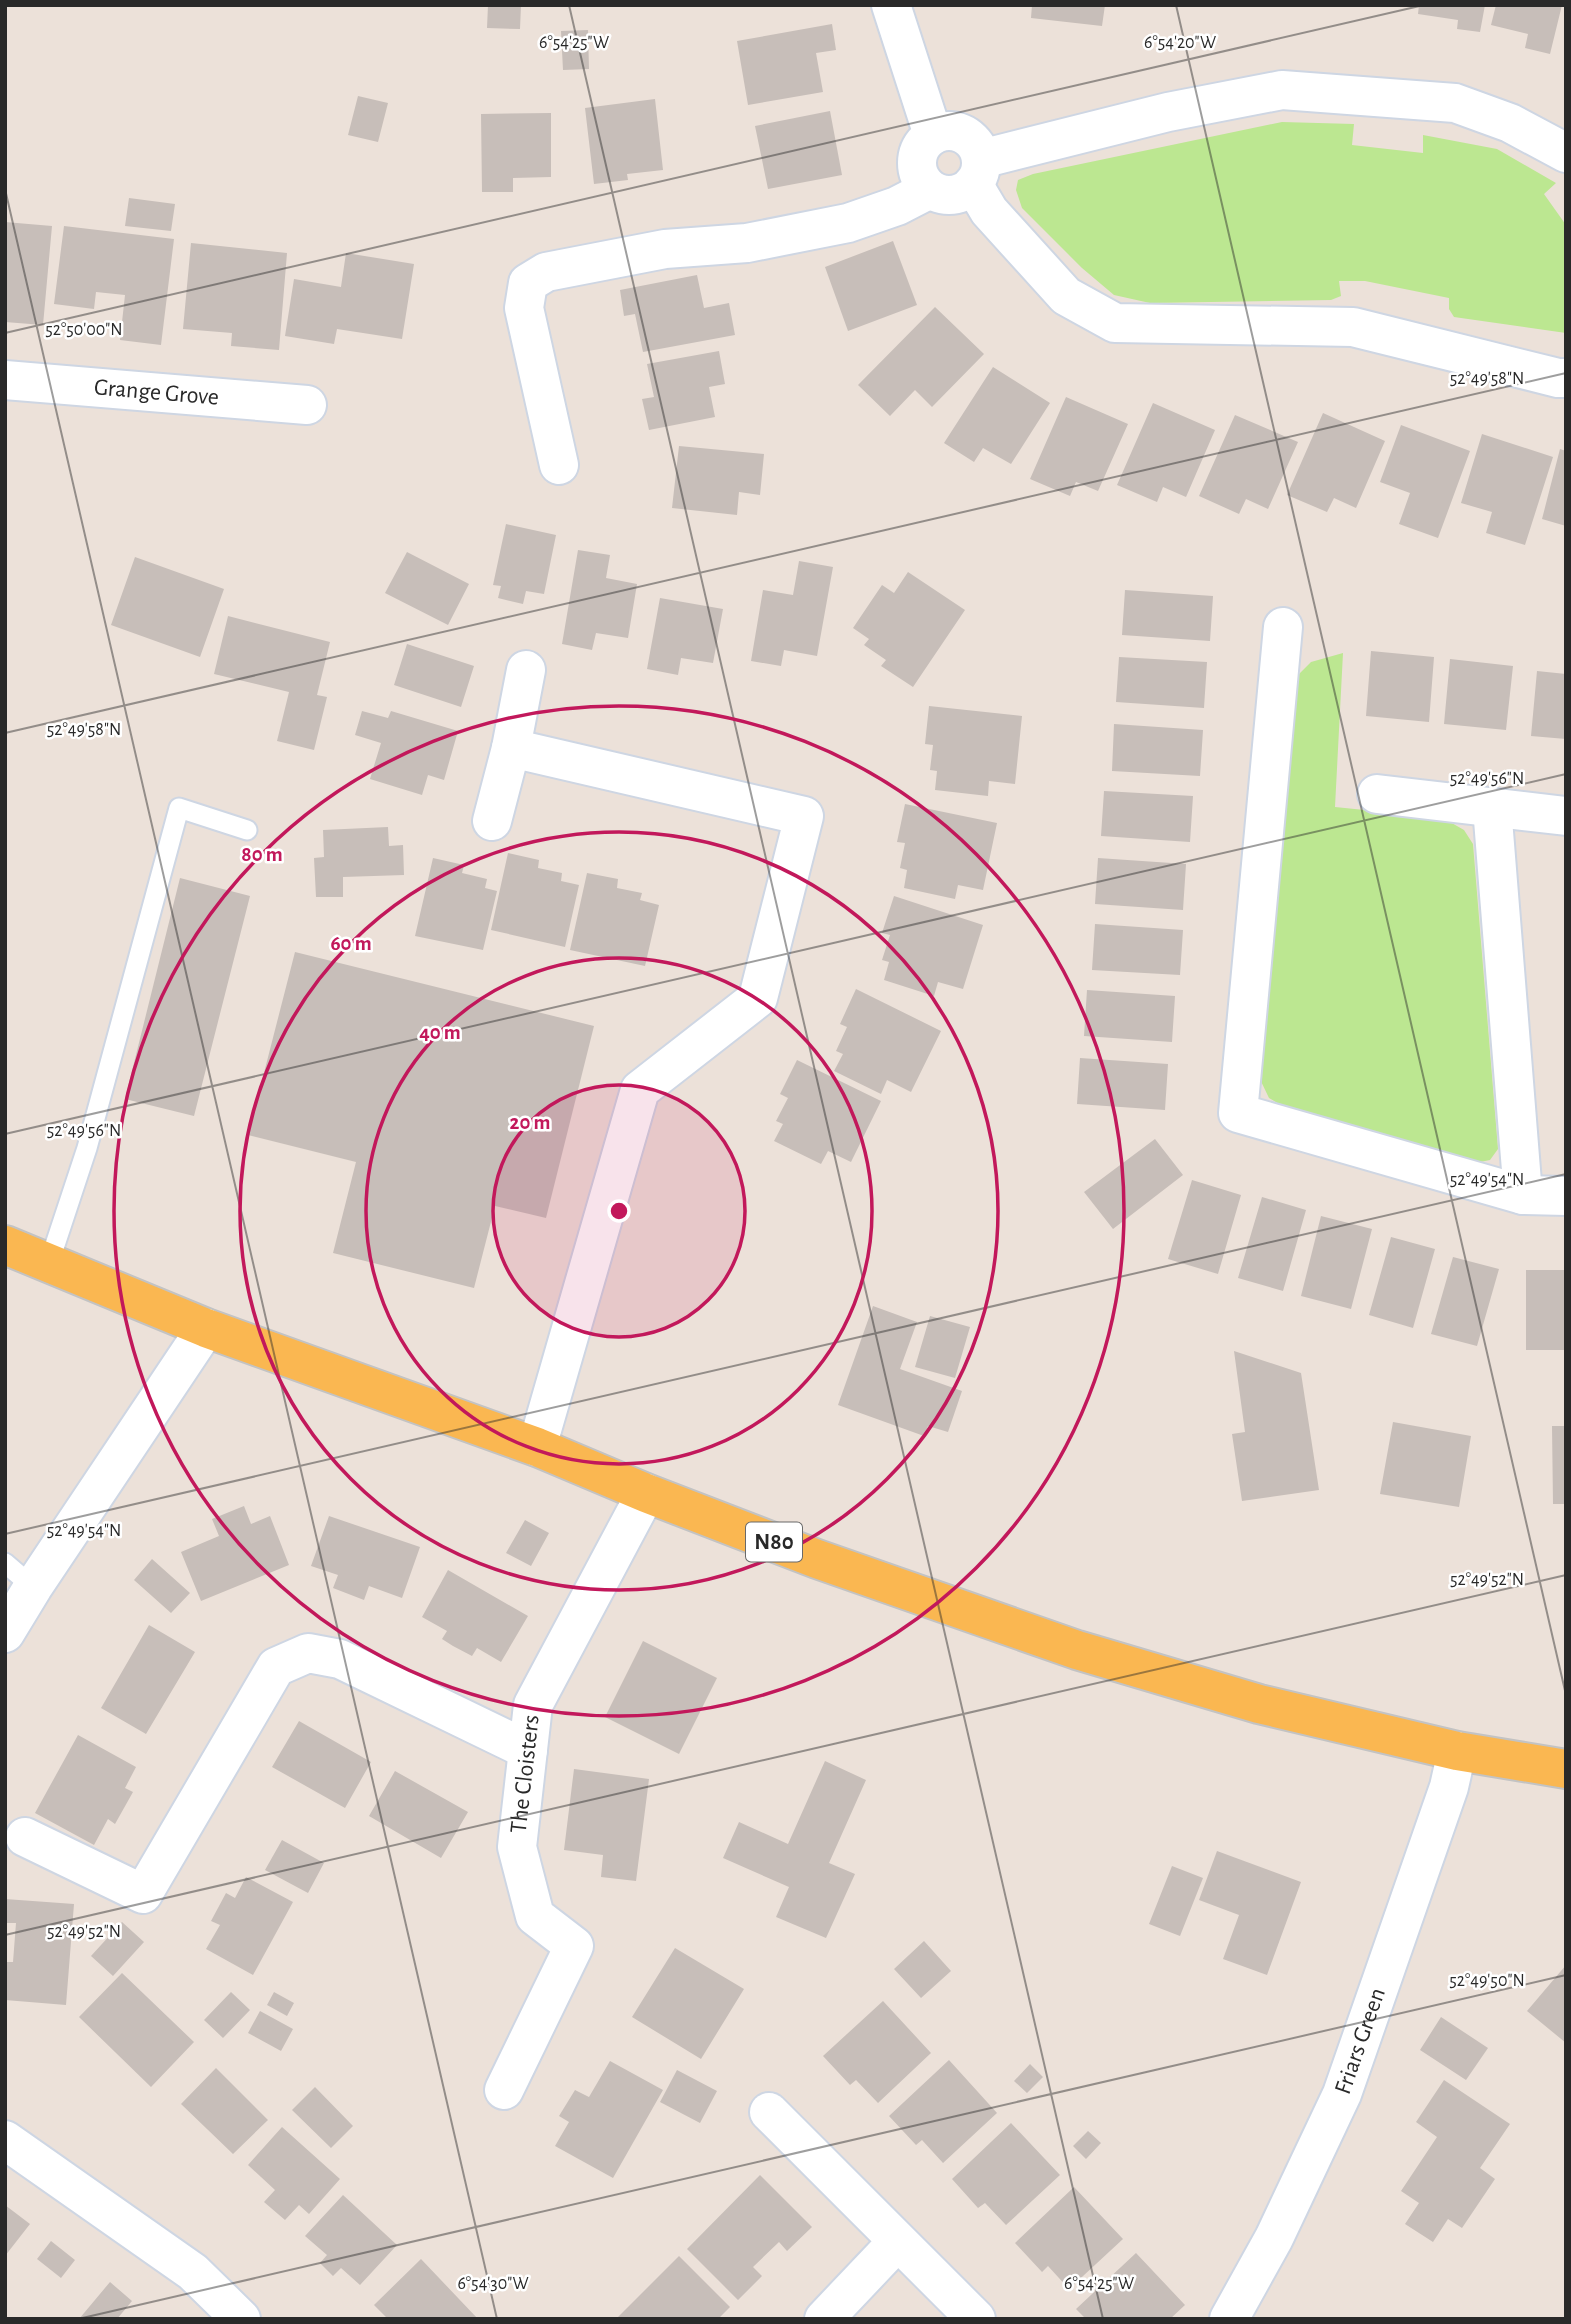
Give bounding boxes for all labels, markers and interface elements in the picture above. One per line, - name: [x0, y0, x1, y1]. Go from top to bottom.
- text: 6°54'25"W: [539, 34, 609, 52]
- text: 6°54'20"W: [1144, 34, 1216, 52]
- text: 52°50'00"N: [45, 321, 123, 339]
- text: 52°49'58"N: [1450, 370, 1524, 388]
- street label: Grange Grove: [93, 375, 220, 410]
- text: 52°49'58"N: [47, 721, 121, 739]
- text: 52°49'56"N: [1450, 770, 1524, 788]
- text: 80 m: [241, 844, 283, 865]
- text: 60 m: [330, 933, 372, 954]
- text: 40 m: [419, 1022, 461, 1043]
- text: 20 m: [510, 1112, 550, 1133]
- text: 52°49'56"N: [47, 1122, 121, 1140]
- text: 52°49'54"N: [1450, 1171, 1524, 1189]
- centre of rings: [607, 1199, 631, 1223]
- text: 52°49'54"N: [47, 1522, 121, 1540]
- road number: N80: [746, 1522, 802, 1562]
- text: 52°49'52"N: [1450, 1571, 1524, 1589]
- street label: The Cloisters: [507, 1714, 544, 1835]
- text: 52°49'52"N: [47, 1923, 121, 1941]
- text: 52°49'50"N: [1449, 1972, 1525, 1990]
- street label: Friars Green: [1331, 1985, 1390, 2097]
- text: 6°54'30"W: [457, 2275, 529, 2293]
- text: 6°54'25"W: [1064, 2275, 1134, 2293]

